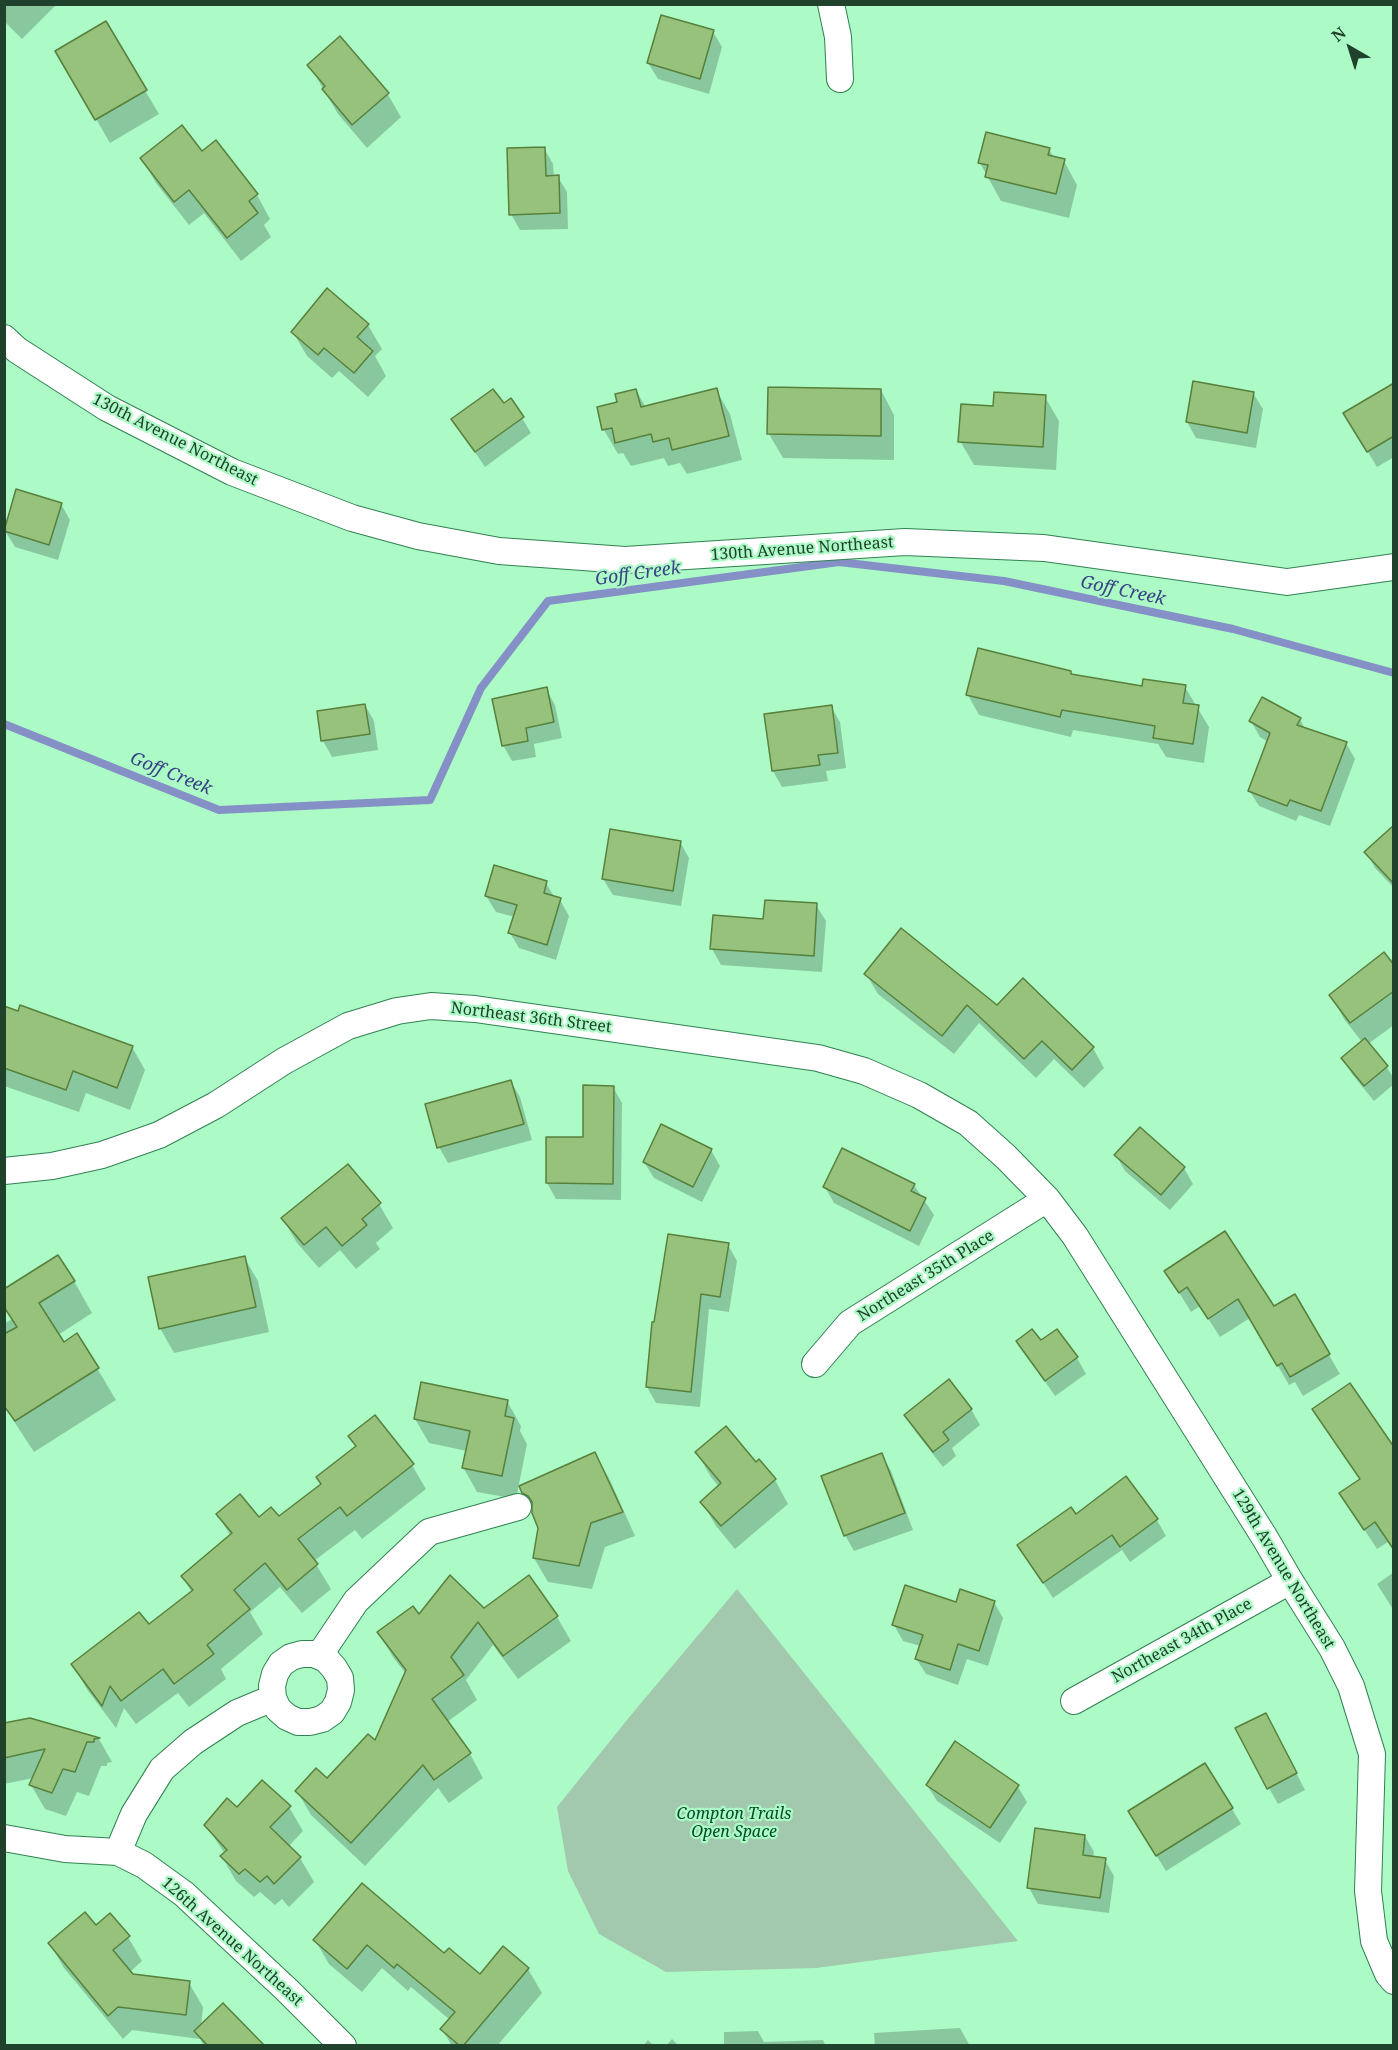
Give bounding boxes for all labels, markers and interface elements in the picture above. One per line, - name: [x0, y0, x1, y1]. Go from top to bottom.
- north arrow: [1320, 18, 1380, 78]
- text: N: [1327, 22, 1350, 47]
- street label: 130th Avenue Northeast: [89, 390, 261, 490]
- street label: 130th Avenue Northeast: [710, 533, 894, 565]
- water label: Goff Creek: [594, 557, 682, 591]
- water label: Goff Creek: [1079, 571, 1167, 611]
- water label: Goff Creek: [127, 748, 215, 800]
- street label: Northeast 36th Street: [450, 999, 612, 1037]
- street label: Northeast 35th Place: [854, 1226, 998, 1326]
- street label: 129th Avenue Northeast: [1228, 1485, 1338, 1653]
- street label: Northeast 34th Place: [1109, 1594, 1255, 1688]
- park label: Compton Trails Open Space: [677, 1804, 791, 1842]
- street label: 126th Avenue Northeast: [157, 1874, 307, 2010]

